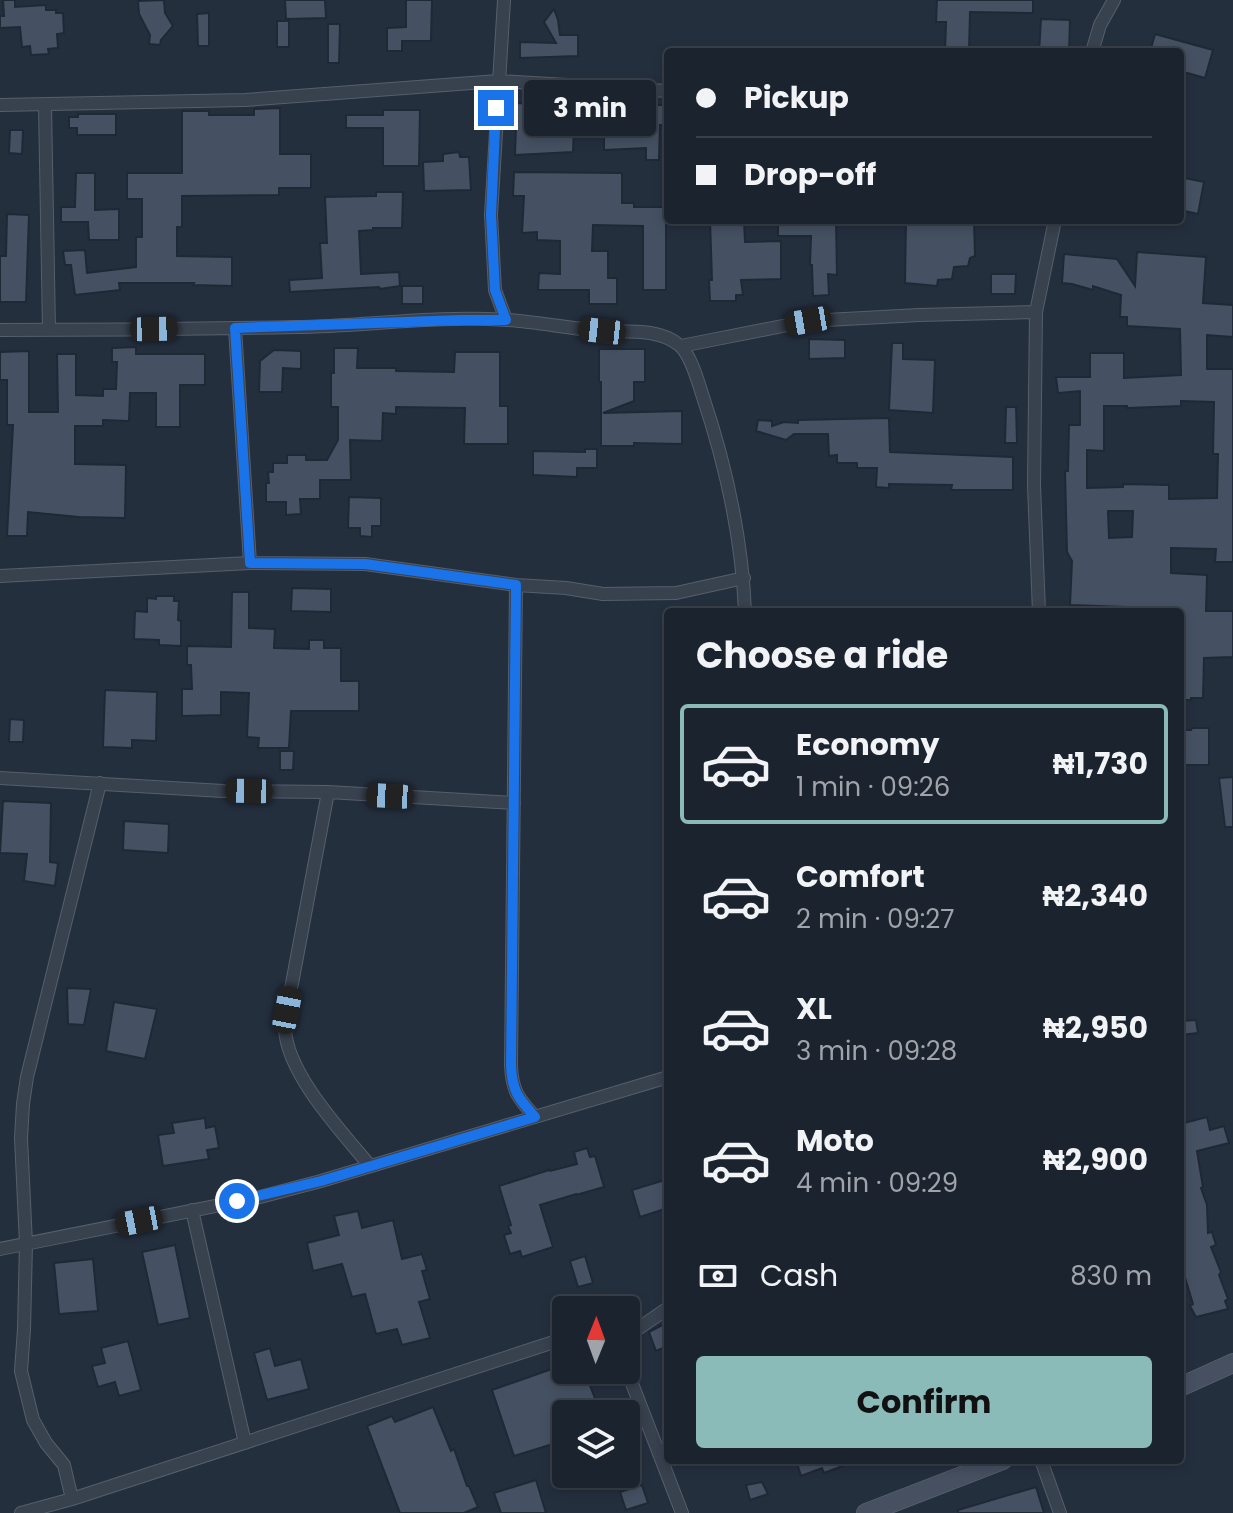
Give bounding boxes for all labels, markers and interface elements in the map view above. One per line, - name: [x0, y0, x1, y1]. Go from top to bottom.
- text: Pickup: [744, 76, 849, 119]
- callout: 3 min: [524, 80, 656, 136]
- route end: [478, 90, 514, 126]
- text: 3 min: [553, 90, 627, 126]
- text: Drop-off: [744, 153, 876, 196]
- car: [782, 305, 834, 337]
- car: [130, 317, 178, 341]
- car: [577, 317, 627, 345]
- text: Choose a ride: [696, 630, 948, 681]
- text: Economy: [796, 723, 940, 766]
- icon: car: [700, 728, 772, 800]
- text: ₦1,730: [1053, 742, 1148, 785]
- text: 1 min · 09:26: [796, 769, 950, 805]
- car: [225, 779, 273, 803]
- car: [365, 783, 415, 809]
- text: Comfort: [796, 855, 925, 898]
- icon: car: [700, 860, 772, 932]
- text: ₦2,340: [1043, 874, 1148, 917]
- text: 2 min · 09:27: [796, 901, 955, 937]
- car: [271, 984, 303, 1036]
- text: XL: [796, 987, 832, 1030]
- icon: car: [700, 992, 772, 1064]
- text: ₦2,950: [1043, 1006, 1148, 1049]
- text: 3 min · 09:28: [796, 1033, 957, 1069]
- text: Moto: [796, 1119, 874, 1162]
- icon: car: [700, 1124, 772, 1196]
- text: ₦2,900: [1043, 1138, 1148, 1181]
- text: 4 min · 09:29: [796, 1165, 958, 1201]
- route start: [219, 1183, 255, 1219]
- car: [113, 1205, 165, 1237]
- icon: cash: [696, 1254, 740, 1298]
- text: Cash: [760, 1254, 838, 1297]
- text: 830 m: [1070, 1258, 1152, 1294]
- north arrow: [552, 1296, 640, 1384]
- map controls: [552, 1296, 640, 1488]
- button: Confirm: [696, 1356, 1152, 1448]
- button: layers: [552, 1400, 640, 1488]

